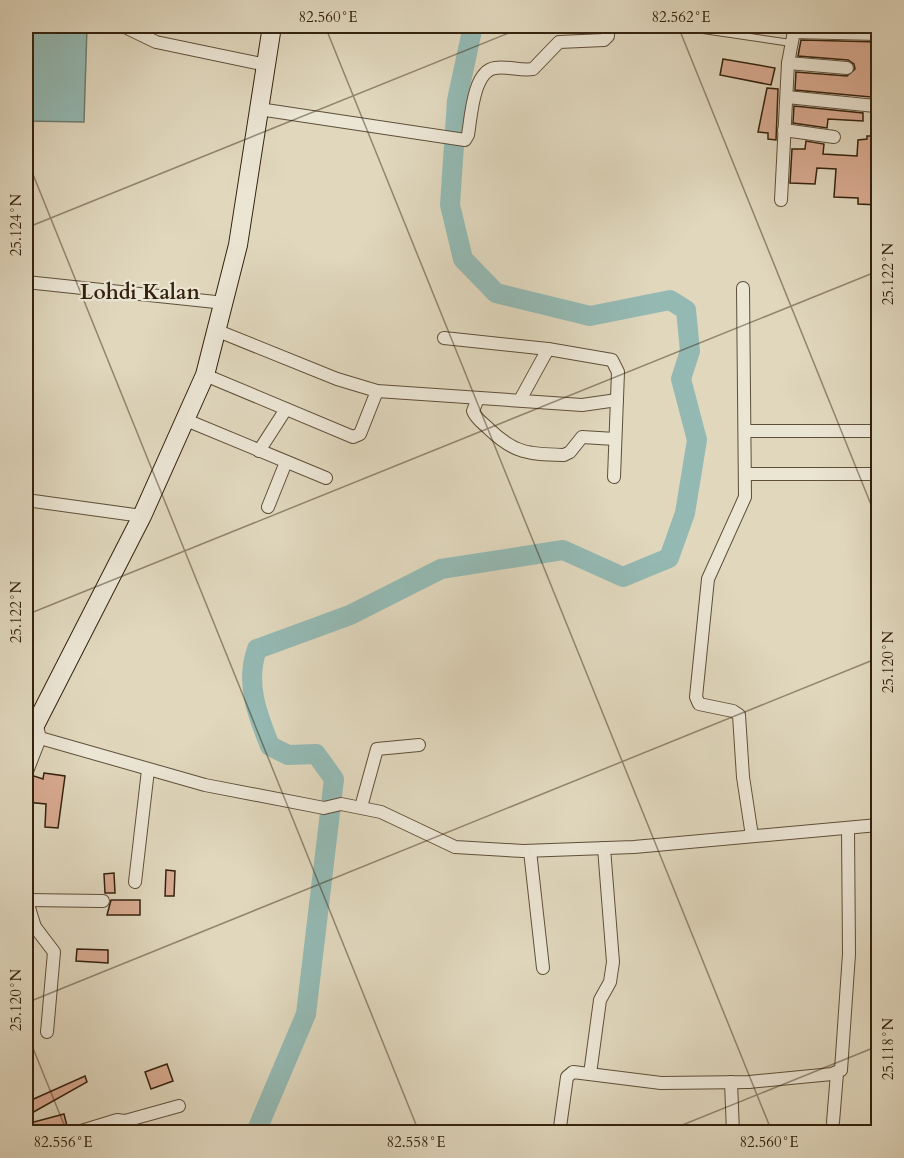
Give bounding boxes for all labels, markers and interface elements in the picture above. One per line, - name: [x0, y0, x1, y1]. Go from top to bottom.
- text: 82.560°E: [298, 7, 358, 27]
- text: 82.562°E: [651, 7, 711, 27]
- text: 25.124°N: [6, 193, 26, 256]
- text: 25.122°N: [878, 242, 898, 305]
- district label: Lohdi Kalan: [80, 278, 200, 307]
- text: 25.122°N: [6, 580, 26, 643]
- text: 25.120°N: [878, 630, 898, 693]
- text: 25.120°N: [6, 968, 26, 1031]
- text: 25.118°N: [878, 1017, 898, 1080]
- text: 82.556°E: [33, 1132, 93, 1152]
- text: 82.558°E: [386, 1132, 446, 1152]
- text: 82.560°E: [739, 1132, 799, 1152]

